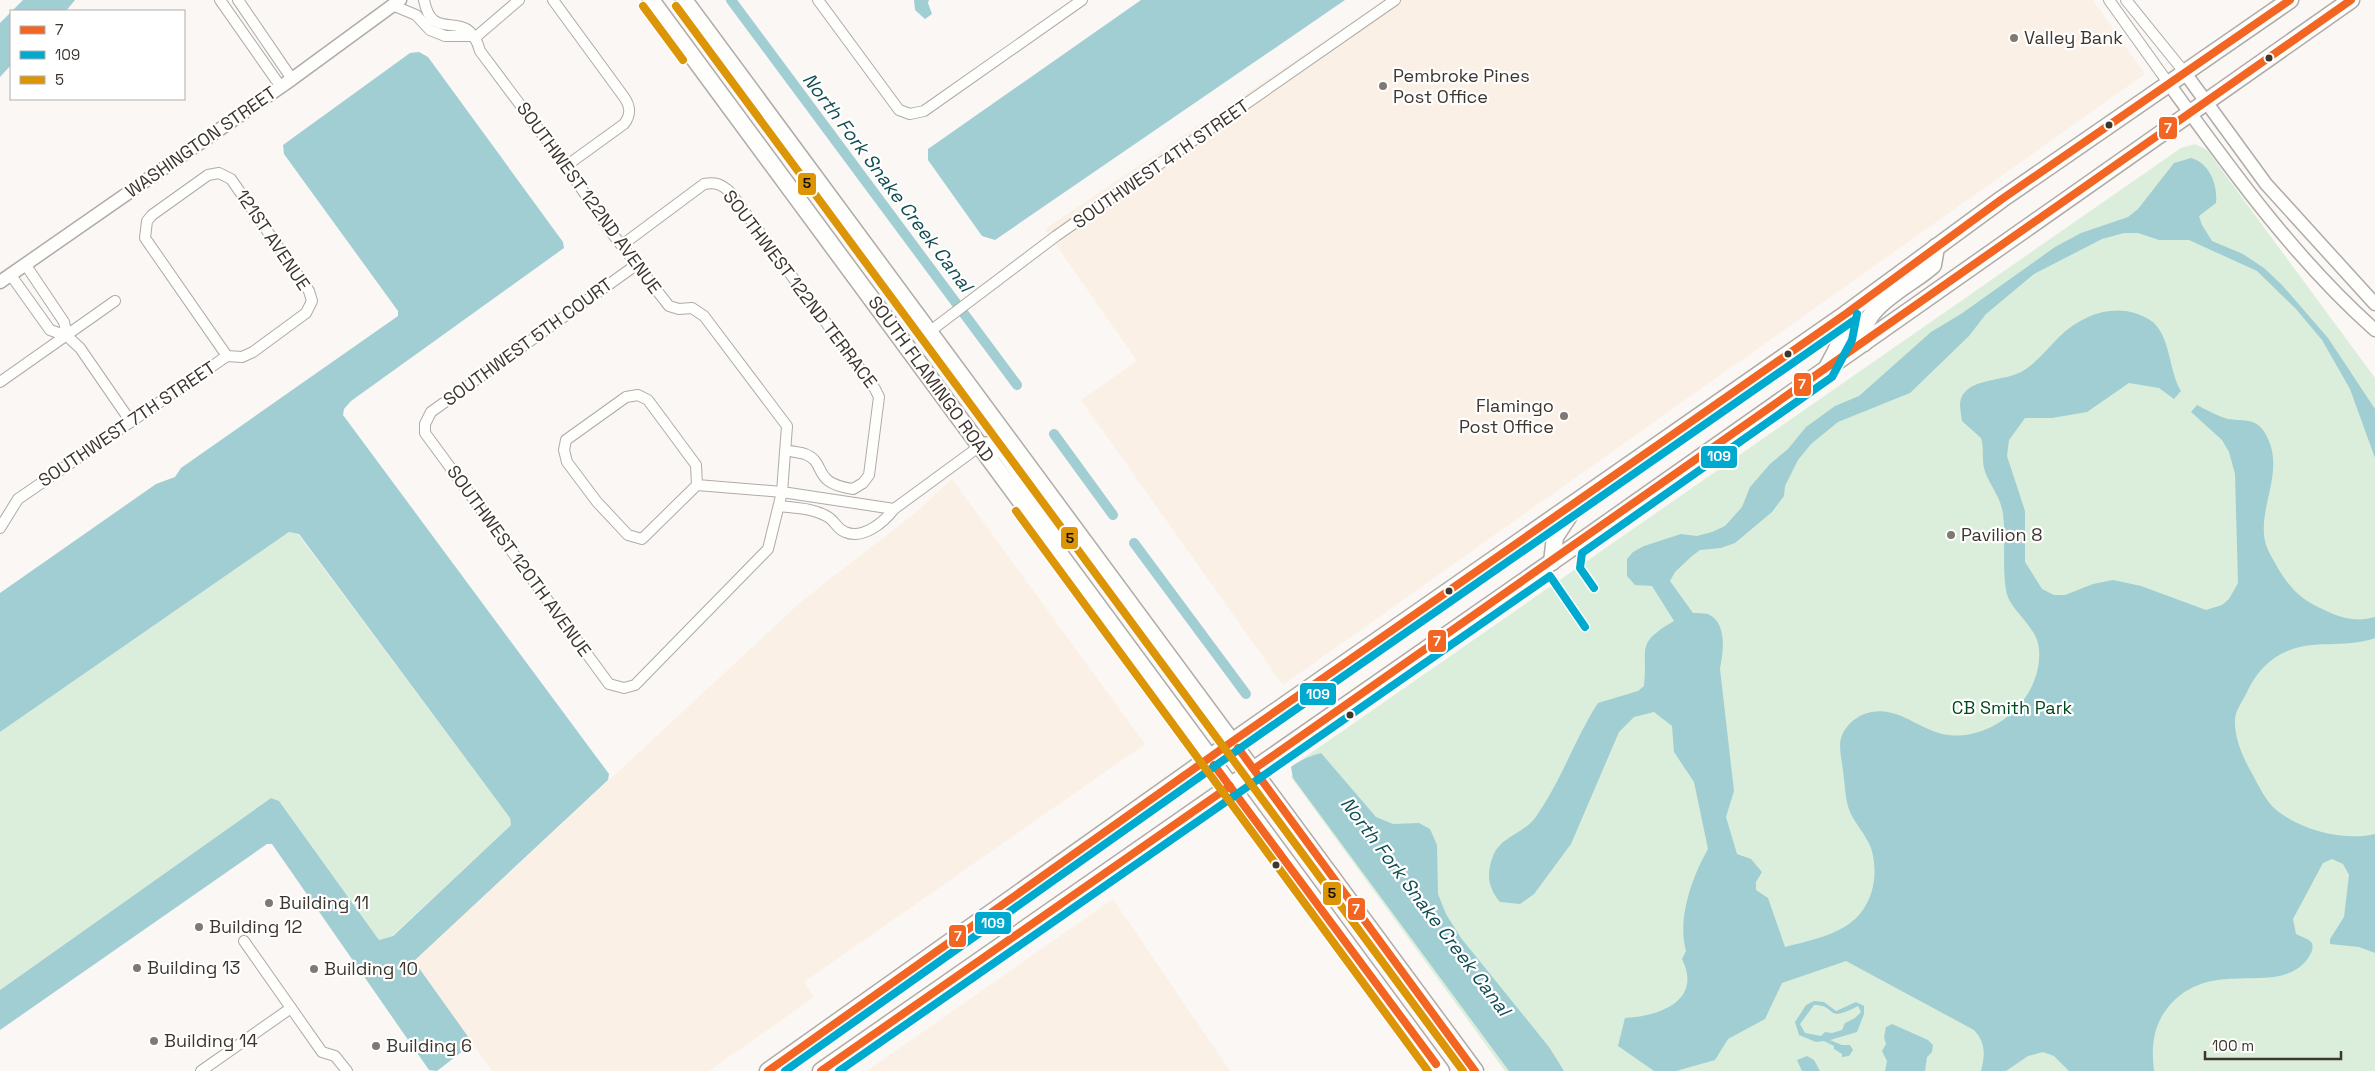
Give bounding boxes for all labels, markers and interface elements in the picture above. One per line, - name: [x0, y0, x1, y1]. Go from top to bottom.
- legend: [10, 10, 185, 100]
- text: 7: [55, 20, 63, 39]
- place label: Valley Bank: [2024, 26, 2123, 49]
- marker: Valley Bank: [2008, 32, 2020, 44]
- text: 109: [55, 45, 80, 64]
- unlabelled marker: [2264, 53, 2274, 63]
- place label: Pembroke Pines Post Office: [1393, 64, 1530, 108]
- water label: North Fork Snake Creek Canal: [797, 68, 980, 299]
- text: 5: [55, 70, 64, 89]
- marker: Pembroke Pines Post Office: [1377, 80, 1389, 92]
- street label: WASHINGTON STREET: [121, 81, 281, 202]
- street label: SOUTHWEST 4TH STREET: [1068, 94, 1254, 233]
- street label: SOUTHWEST 122ND AVENUE: [512, 97, 667, 298]
- line badge: 7: [2158, 116, 2178, 140]
- text: 7: [2164, 119, 2172, 137]
- unlabelled marker: [2104, 120, 2114, 130]
- line badge: 5: [797, 172, 817, 196]
- text: 5: [803, 174, 811, 192]
- street label: 121ST AVENUE: [231, 185, 316, 295]
- street label: SOUTHWEST 122ND TERRACE: [718, 185, 882, 392]
- street label: SOUTHWEST 5TH COURT: [439, 272, 617, 411]
- street label: SOUTH FLAMINGO ROAD: [863, 291, 999, 466]
- unlabelled marker: [1783, 349, 1793, 359]
- street label: SOUTHWEST 7TH STREET: [34, 355, 220, 492]
- line badge: 7: [1793, 372, 1812, 397]
- text: 7: [1798, 375, 1806, 393]
- place label: Flamingo Post Office: [1459, 394, 1554, 438]
- marker: Flamingo Post Office: [1558, 410, 1570, 422]
- line badge: 109: [1700, 445, 1738, 469]
- text: 109: [1707, 447, 1731, 465]
- street label: SOUTHWEST 120TH AVENUE: [442, 460, 597, 661]
- place label: Pavilion 8: [1961, 523, 2042, 546]
- line badge: 5: [1060, 526, 1079, 550]
- text: 5: [1066, 529, 1074, 547]
- marker: Pavilion 8: [1945, 529, 1957, 541]
- unlabelled marker: [1444, 586, 1454, 596]
- line badge: 7: [1427, 629, 1447, 653]
- text: 7: [1433, 632, 1441, 650]
- line badge: 109: [1299, 682, 1337, 706]
- text: 109: [1306, 685, 1330, 703]
- park label: CB Smith Park: [1952, 696, 2072, 719]
- unlabelled marker: [1345, 710, 1355, 720]
- water label: North Fork Snake Creek Canal: [1335, 792, 1518, 1023]
- unlabelled marker: [1271, 860, 1281, 870]
- line badge: 5: [1322, 881, 1342, 906]
- text: 5: [1328, 884, 1336, 902]
- place label: Building 11: [279, 891, 369, 914]
- marker: Building 11: [263, 897, 275, 909]
- line badge: 7: [1347, 897, 1366, 921]
- text: 7: [1352, 900, 1360, 918]
- line badge: 109: [974, 911, 1012, 935]
- text: 109: [981, 914, 1005, 932]
- place label: Building 12: [209, 915, 302, 938]
- marker: Building 12: [193, 921, 205, 933]
- line badge: 7: [948, 924, 967, 948]
- text: 7: [954, 927, 962, 945]
- place label: Building 13: [147, 956, 240, 979]
- place label: Building 10: [324, 957, 418, 980]
- marker: Building 13: [131, 962, 143, 974]
- marker: Building 10: [308, 963, 320, 975]
- scale bar: [2205, 1028, 2341, 1060]
- place label: Building 14: [164, 1029, 258, 1052]
- place label: Building 6: [386, 1034, 472, 1057]
- marker: Building 14: [148, 1035, 160, 1047]
- text: 100 m: [2212, 1036, 2254, 1055]
- marker: Building 6: [370, 1040, 382, 1052]

